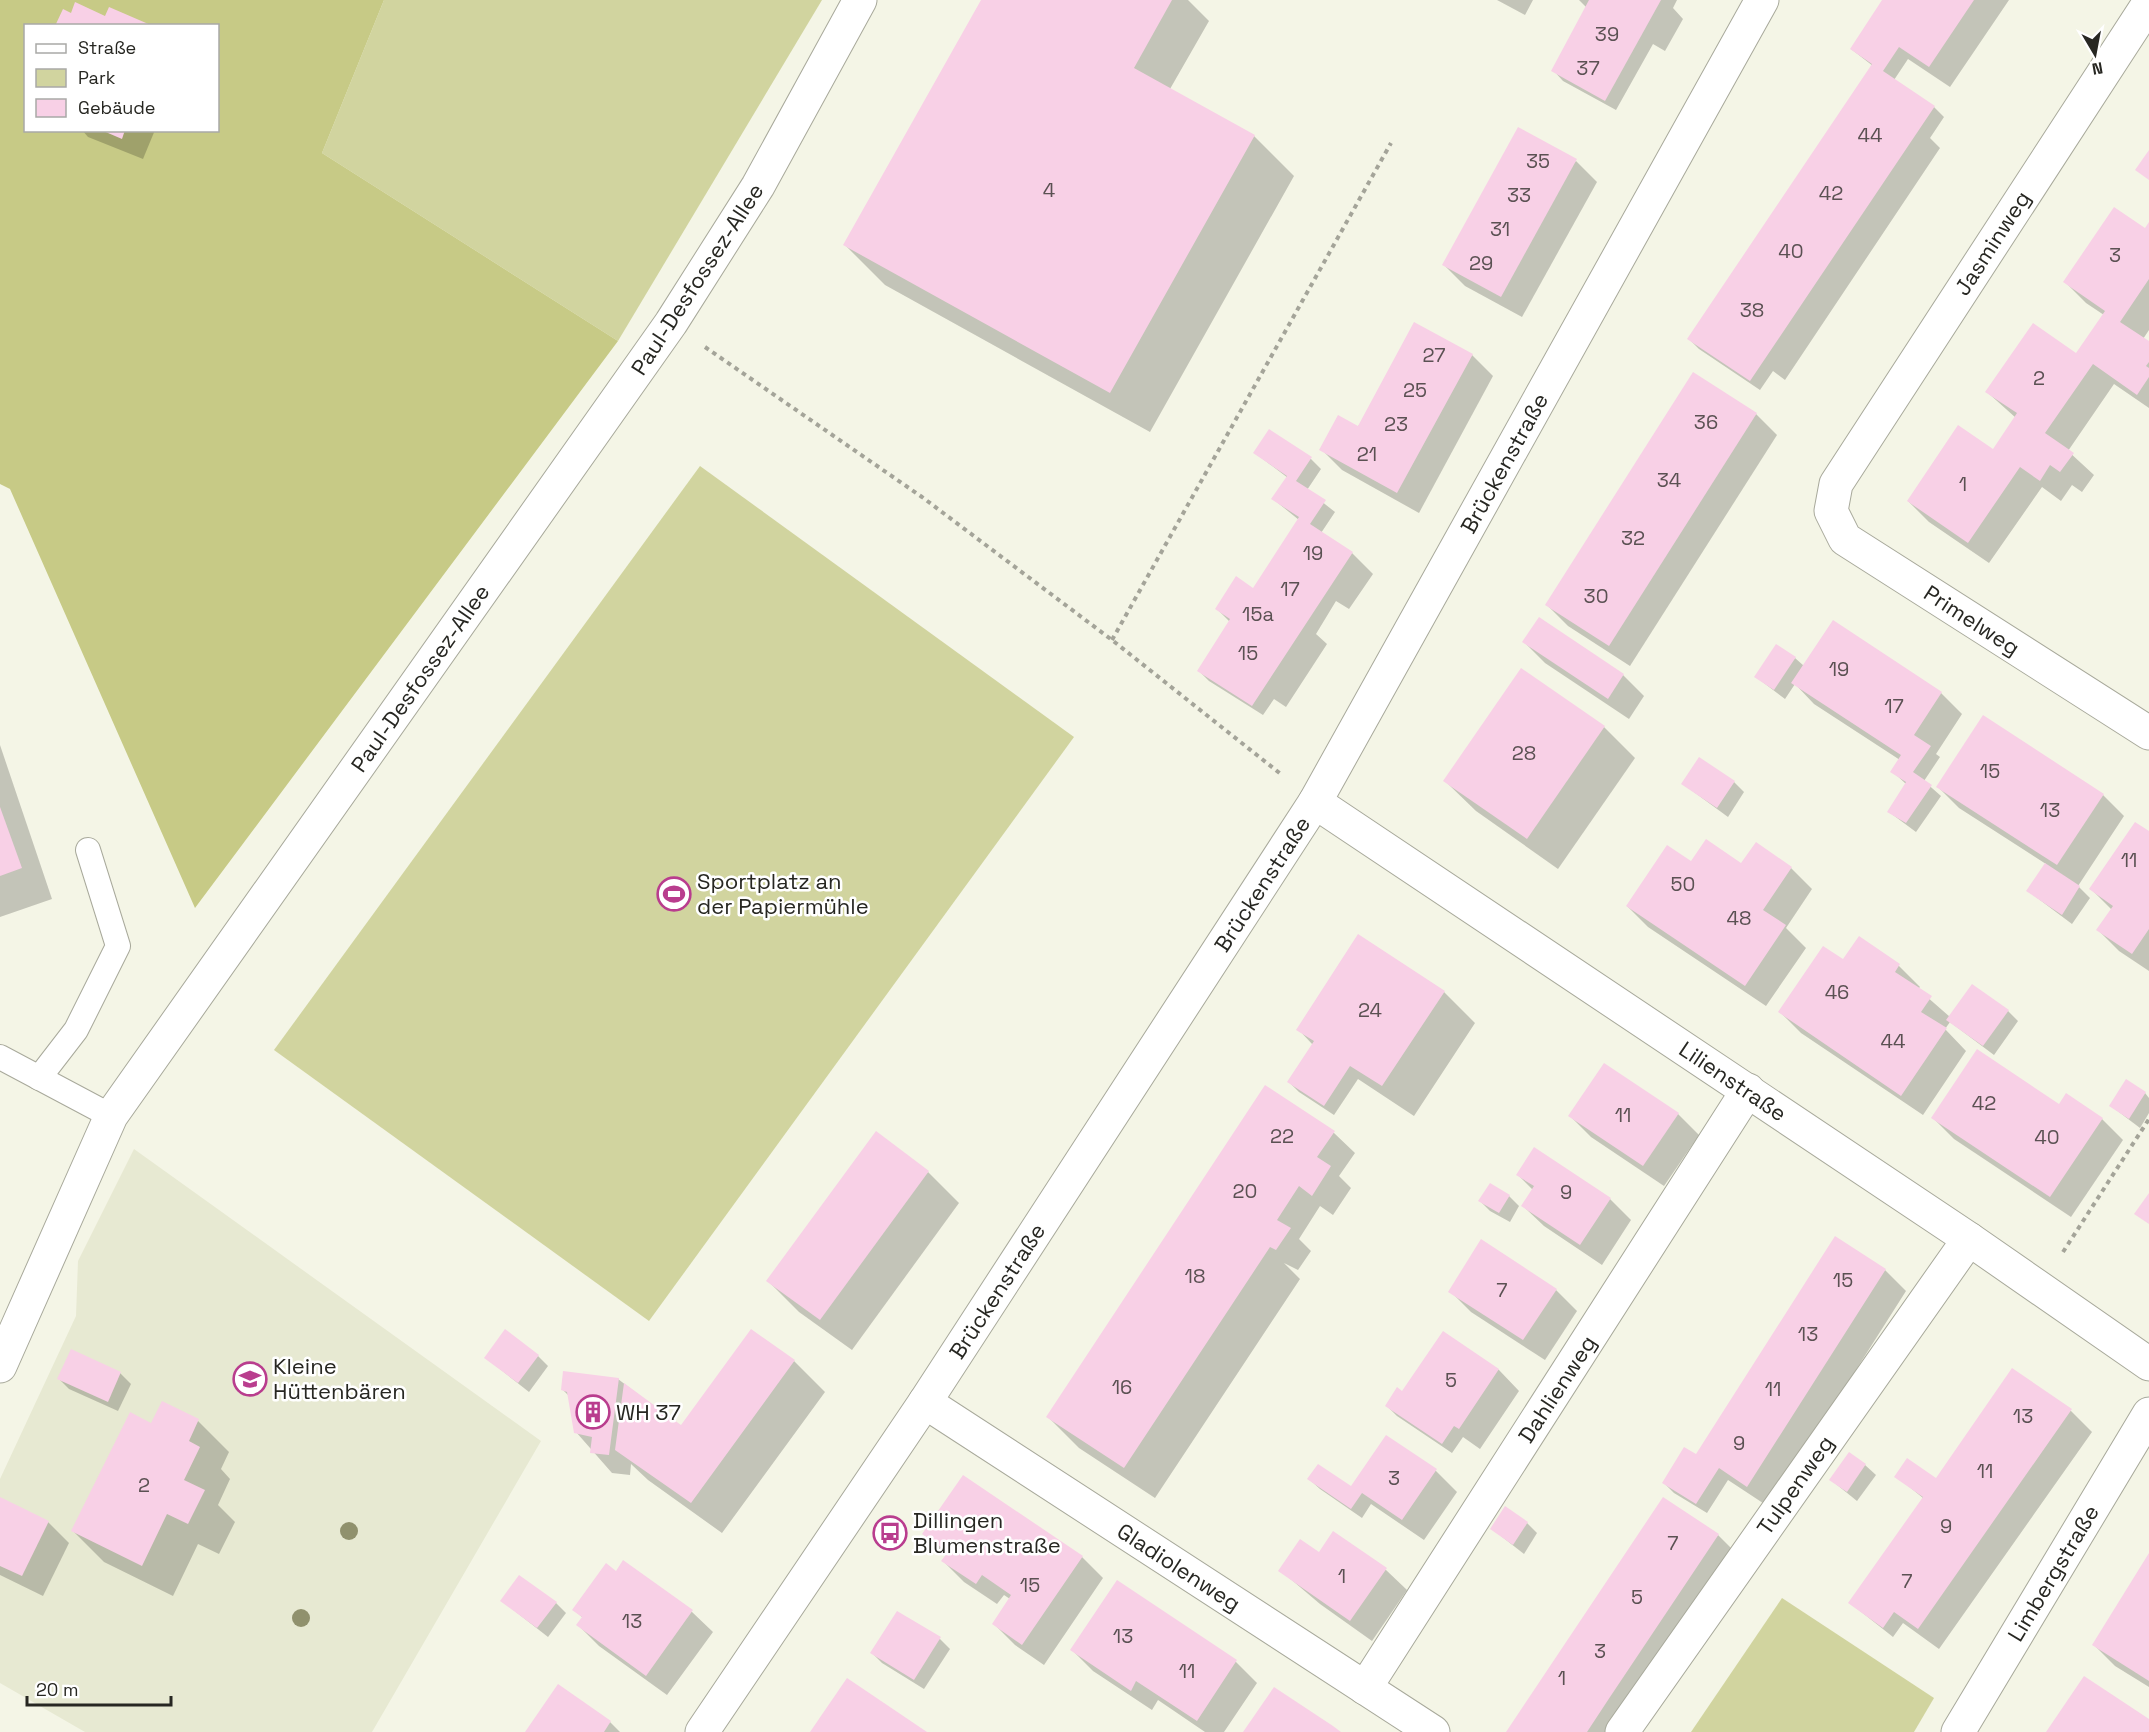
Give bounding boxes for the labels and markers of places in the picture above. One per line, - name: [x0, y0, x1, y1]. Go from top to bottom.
- place label: Sportplatz an der Papiermühle: [697, 867, 869, 920]
- sports icon: Sportplatz an der Papiermühle: [656, 876, 692, 912]
- place label: Kleine Hüttenbären: [273, 1352, 406, 1405]
- school or university icon: Kleine Hüttenbären: [232, 1361, 268, 1397]
- building icon: WH 37: [575, 1394, 611, 1430]
- place label: WH 37: [616, 1398, 681, 1426]
- place label: Dillingen Blumenstraße: [913, 1506, 1061, 1559]
- bus stop icon: Dillingen Blumenstraße: [872, 1515, 908, 1551]

